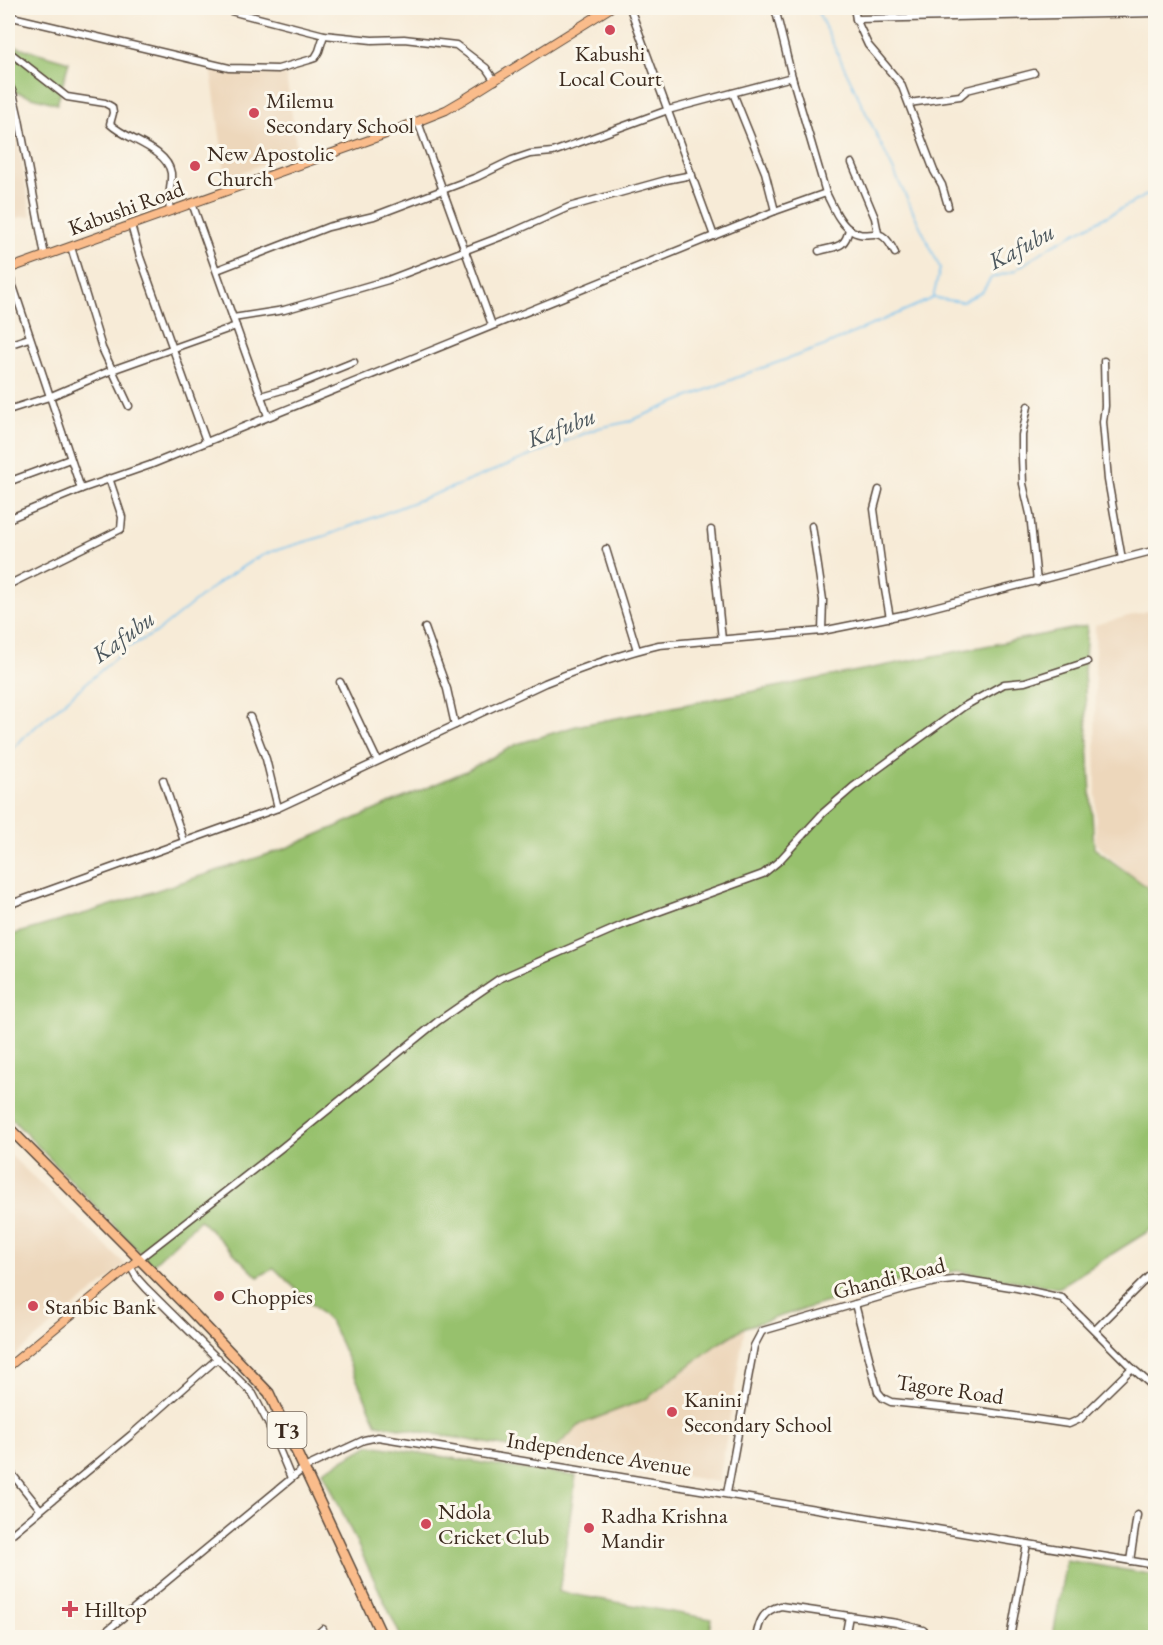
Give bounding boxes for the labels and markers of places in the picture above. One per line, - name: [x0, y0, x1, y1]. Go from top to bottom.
- marker: Kabushi Local Court: [603, 23, 617, 37]
- place label: Kabushi Local Court: [558, 39, 662, 93]
- place label: Milemu Secondary School: [266, 86, 414, 140]
- marker: Milemu Secondary School: [247, 106, 261, 120]
- place label: New Apostolic Church: [207, 139, 334, 193]
- marker: New Apostolic Church: [188, 159, 202, 173]
- place label: Choppies: [231, 1282, 313, 1311]
- marker: Choppies: [212, 1289, 226, 1303]
- place label: Stanbic Bank: [45, 1292, 157, 1321]
- marker: Stanbic Bank: [26, 1299, 40, 1313]
- place label: Kanini Secondary School: [684, 1385, 832, 1439]
- marker: Kanini Secondary School: [665, 1405, 679, 1419]
- place label: Ndola Cricket Club: [438, 1497, 549, 1551]
- place label: Radha Krishna Mandir: [601, 1501, 728, 1555]
- marker: Ndola Cricket Club: [419, 1517, 433, 1531]
- marker: Radha Krishna Mandir: [582, 1521, 596, 1535]
- place label: Hilltop: [84, 1595, 147, 1624]
- marker: Hilltop: [61, 1600, 79, 1618]

